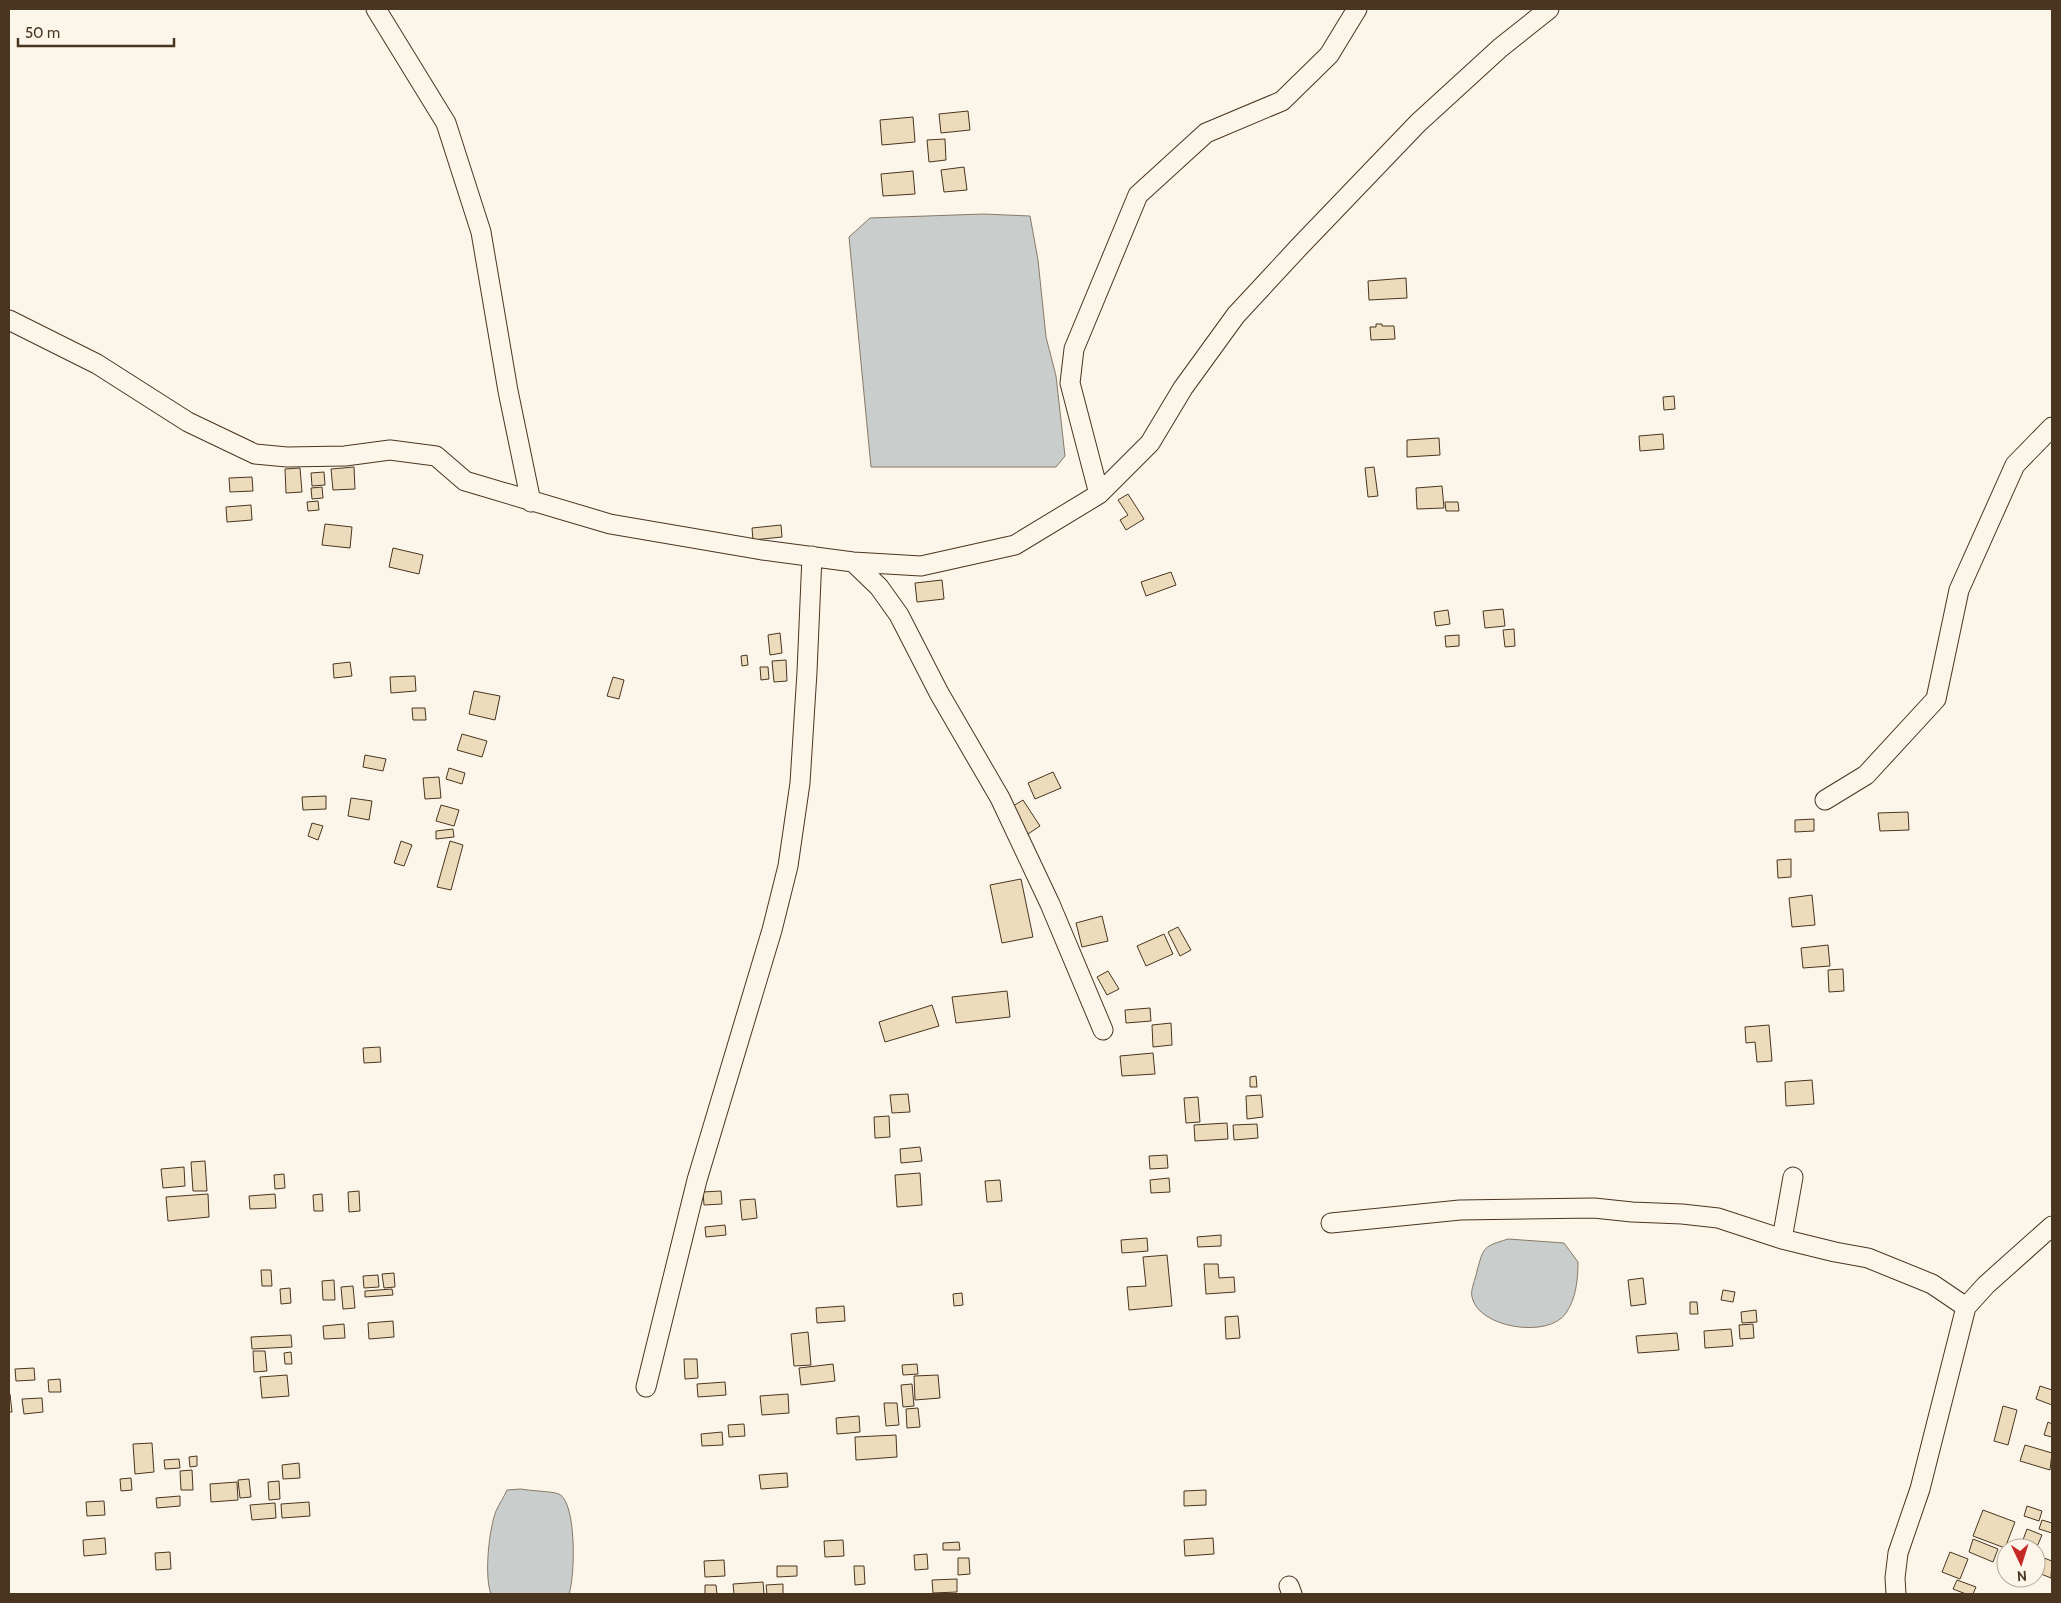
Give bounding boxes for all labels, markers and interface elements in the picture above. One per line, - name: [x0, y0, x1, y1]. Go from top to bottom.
- scale bar: [18, 15, 174, 47]
- text: 50 m: [25, 24, 60, 42]
- north arrow: [1996, 1538, 2046, 1588]
- text: N: [2016, 1567, 2027, 1585]

